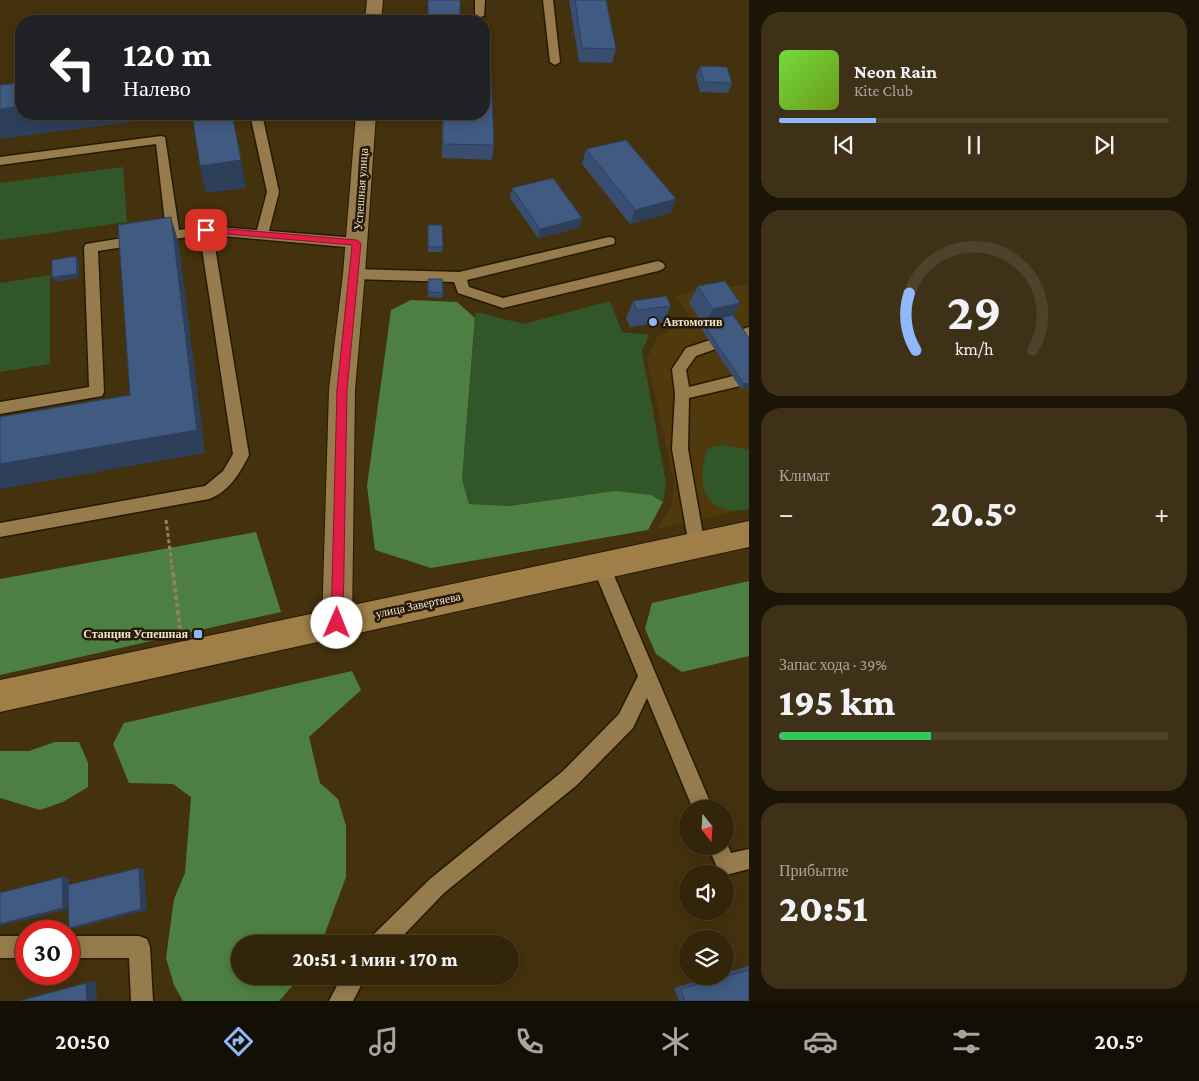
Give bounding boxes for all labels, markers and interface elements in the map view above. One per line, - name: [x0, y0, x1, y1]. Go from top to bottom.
- icon: left: [40, 35, 105, 100]
- text: 120 m: [123, 35, 212, 74]
- text: Neon Rain: [854, 61, 937, 82]
- text: Налево: [123, 76, 191, 101]
- text: Kite Club: [854, 82, 913, 99]
- icon: previous: [830, 131, 858, 159]
- icon: pause: [960, 131, 988, 159]
- icon: next: [1090, 131, 1118, 159]
- street label: Успешная улица: [351, 147, 371, 231]
- pin: [185, 209, 227, 251]
- icon: arrive: [192, 216, 220, 244]
- text: 29: [947, 282, 1001, 340]
- place label: Автомотив: [663, 315, 723, 329]
- marker: Автомотив: [647, 316, 659, 328]
- text: km/h: [955, 339, 994, 359]
- text: Климат: [779, 467, 830, 484]
- text: 20.5°: [930, 492, 1018, 534]
- text: −: [779, 498, 794, 529]
- text: +: [1154, 498, 1169, 529]
- street label: улица Завертяева: [374, 589, 463, 621]
- position arrow: [310, 596, 362, 648]
- place label: Станция Успешная: [83, 627, 188, 641]
- marker: Станция Успешная: [192, 628, 204, 640]
- text: Запас хода · 39%: [779, 656, 887, 673]
- text: 195 km: [779, 681, 895, 723]
- north arrow: [679, 800, 734, 855]
- map controls: [679, 800, 734, 985]
- text: Прибытие: [779, 862, 849, 879]
- button: sound: [679, 865, 734, 920]
- text: 20:51: [779, 887, 868, 929]
- speed limit sign: 30: [15, 920, 80, 985]
- button: layers: [679, 930, 734, 985]
- text: 20:51 · 1 мин · 170 m: [292, 949, 458, 970]
- icon: directions: [221, 1024, 256, 1059]
- icon: music: [366, 1024, 401, 1059]
- icon: phone: [512, 1024, 547, 1059]
- icon: climate: [658, 1024, 693, 1059]
- icon: car: [803, 1024, 838, 1059]
- icon: filters: [949, 1024, 984, 1059]
- text: 20:50: [55, 1029, 110, 1054]
- text: 20.5°: [1095, 1029, 1144, 1054]

